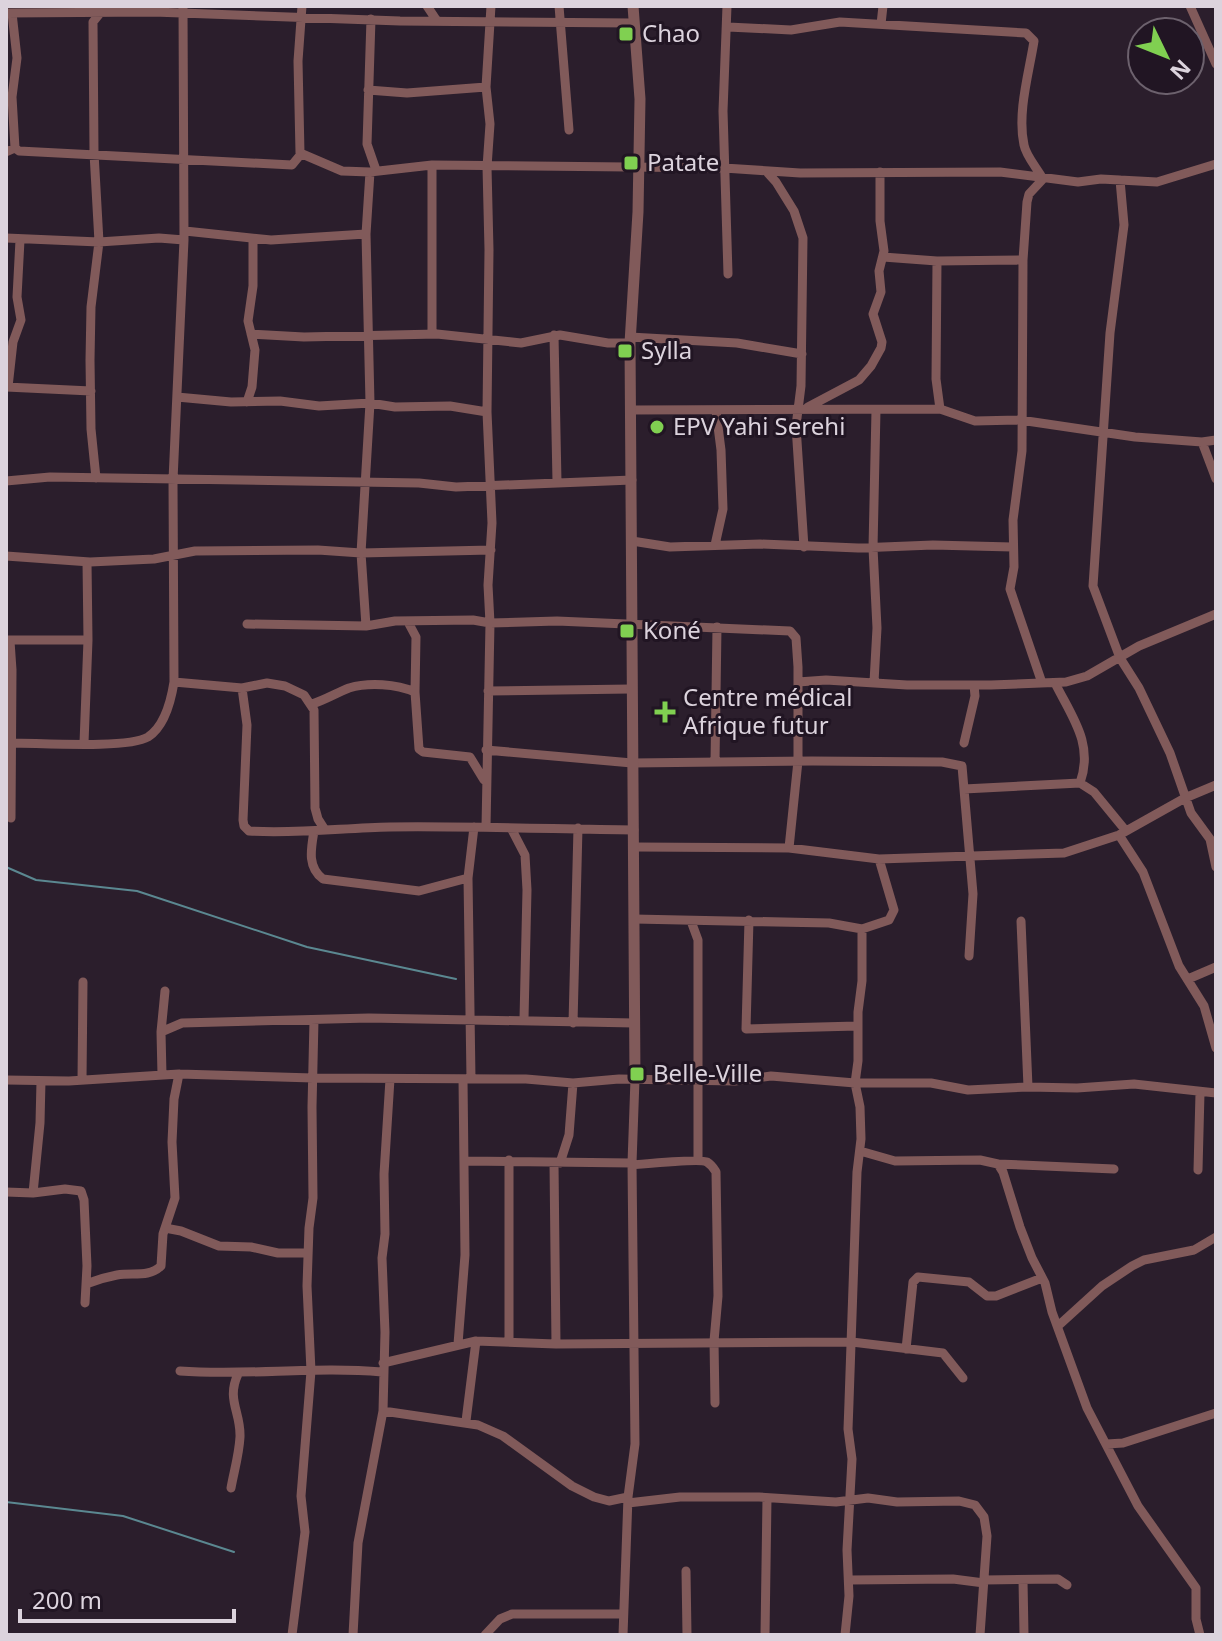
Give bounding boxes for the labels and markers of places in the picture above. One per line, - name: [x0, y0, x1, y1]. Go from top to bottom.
- place label: Chao: [642, 16, 700, 49]
- marker: Chao: [617, 25, 635, 43]
- place label: Patate: [647, 145, 719, 178]
- marker: Patate: [622, 154, 640, 172]
- place label: Sylla: [641, 333, 692, 366]
- marker: Sylla: [616, 342, 634, 360]
- place label: EPV Yahi Serehi: [673, 409, 845, 442]
- marker: EPV Yahi Serehi: [648, 418, 666, 436]
- place label: Koné: [643, 613, 701, 646]
- marker: Koné: [618, 622, 636, 640]
- place label: Centre médical Afrique futur: [683, 680, 853, 741]
- marker: Centre médical Afrique futur: [654, 701, 676, 723]
- place label: Belle-Ville: [653, 1056, 762, 1089]
- marker: Belle-Ville: [628, 1065, 646, 1083]

